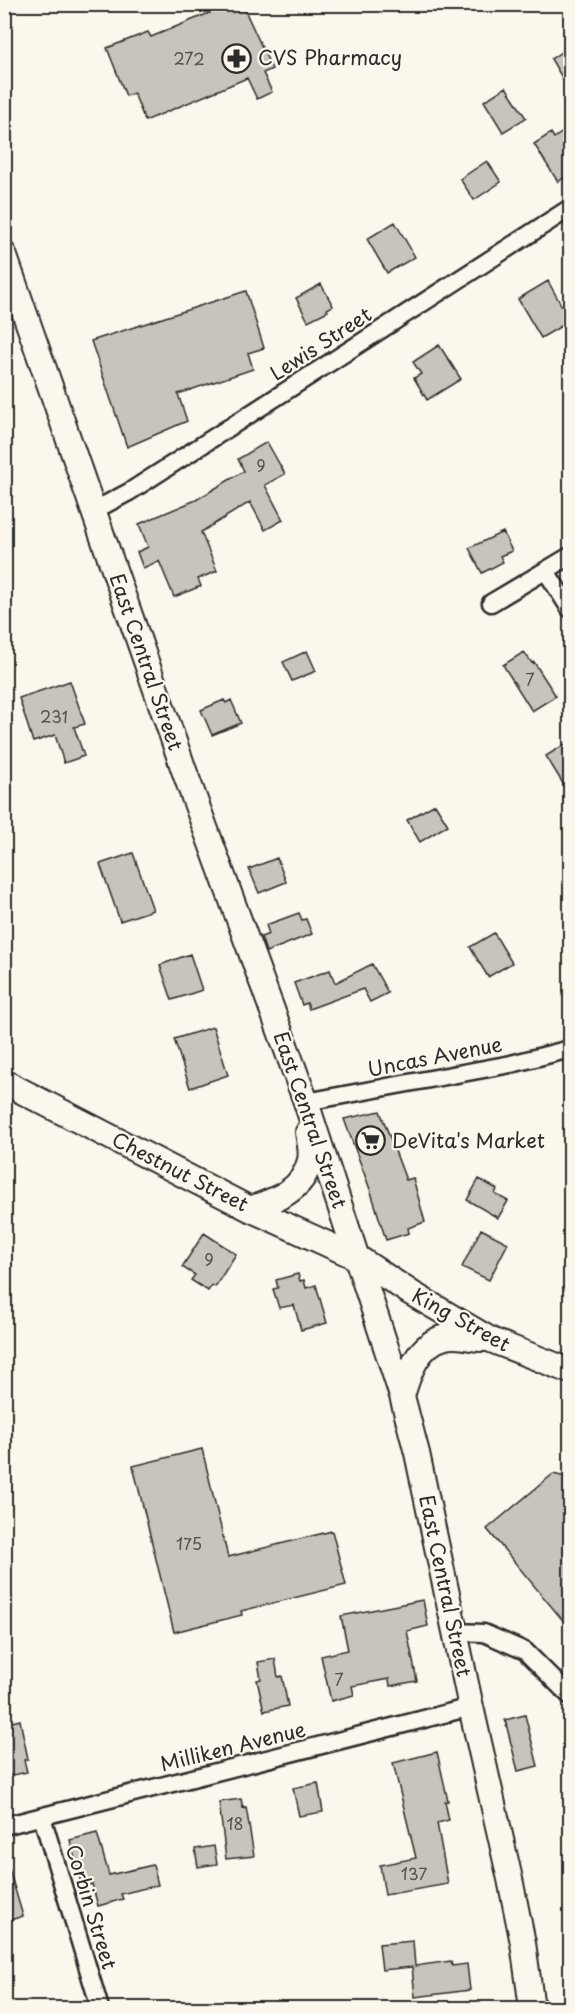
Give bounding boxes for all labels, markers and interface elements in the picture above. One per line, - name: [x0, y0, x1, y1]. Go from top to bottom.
- pharmacy icon: CVS Pharmacy: [221, 42, 253, 74]
- place label: CVS Pharmacy: [258, 42, 402, 72]
- house number: 272: [173, 46, 205, 70]
- street label: Lewis Street: [264, 299, 377, 387]
- house number: 9: [256, 453, 266, 477]
- street label: East Central Street: [103, 569, 191, 754]
- house number: 7: [525, 667, 535, 691]
- house number: 231: [40, 704, 68, 728]
- street label: East Central Street: [267, 1027, 355, 1212]
- street label: Uncas Avenue: [365, 1028, 505, 1084]
- street label: Chestnut Street: [107, 1124, 254, 1218]
- supermarket icon: DeVita's Market: [355, 1125, 387, 1157]
- place label: DeVita's Market: [392, 1125, 545, 1155]
- house number: 9: [204, 1247, 214, 1271]
- street label: King Street: [407, 1280, 516, 1358]
- street label: East Central Street: [412, 1492, 480, 1680]
- house number: 175: [176, 1531, 202, 1555]
- house number: 7: [334, 1667, 344, 1691]
- street label: Milliken Avenue: [157, 1713, 309, 1779]
- house number: 18: [226, 1811, 244, 1835]
- street label: Corbin Street: [59, 1840, 125, 1973]
- house number: 137: [401, 1861, 427, 1885]

